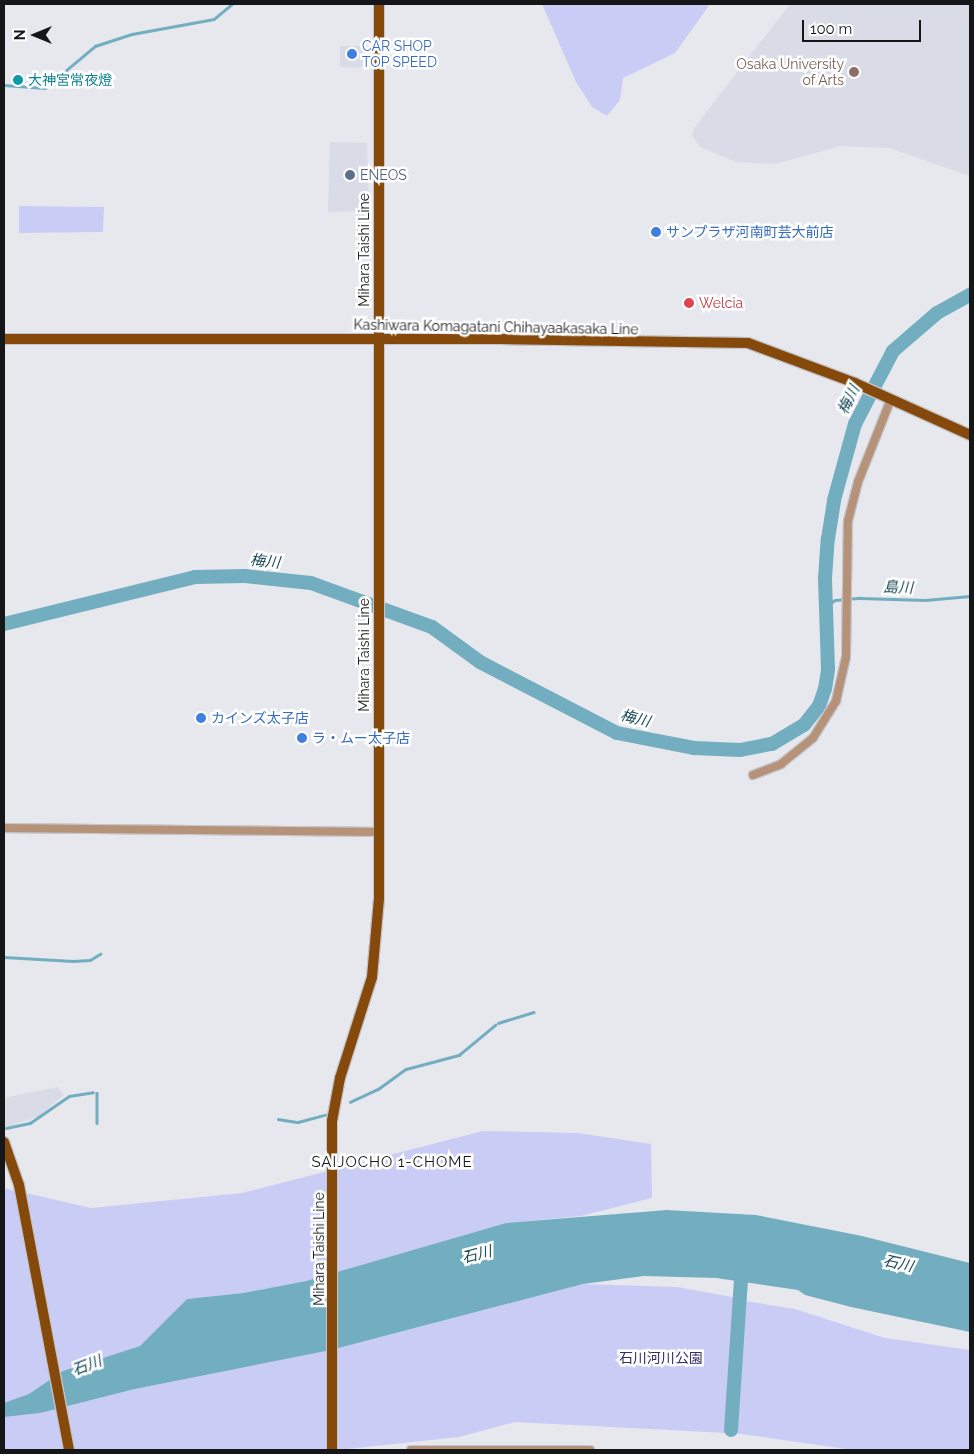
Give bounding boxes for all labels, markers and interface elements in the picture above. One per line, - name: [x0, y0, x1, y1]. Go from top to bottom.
- north arrow: [10, 10, 60, 60]
- scale bar: [804, 10, 923, 42]
- text: 100 m: [810, 20, 852, 38]
- text: N: [12, 30, 28, 40]
- place label: CAR SHOP TOP SPEED: [362, 38, 437, 70]
- marker: CAR SHOP TOP SPEED: [346, 48, 358, 60]
- place label: Osaka University of Arts: [736, 56, 844, 88]
- marker: Osaka University of Arts: [848, 66, 860, 78]
- place label: 大神宮常夜燈: [28, 72, 112, 88]
- marker: 大神宮常夜燈: [12, 74, 24, 86]
- place label: ENEOS: [360, 167, 407, 183]
- marker: ENEOS: [344, 169, 356, 181]
- street label: Mihara Taishi Line: [356, 193, 372, 307]
- place label: サンプラザ河南町芸大前店: [666, 224, 834, 240]
- marker: サンプラザ河南町芸大前店: [650, 226, 662, 238]
- place label: Welcia: [699, 295, 743, 311]
- marker: Welcia: [683, 297, 695, 309]
- street label: Kashiwara Komagatani Chihayaakasaka Line: [353, 316, 639, 338]
- water label: 梅川: [834, 383, 864, 417]
- water label: 梅川: [249, 551, 281, 573]
- water label: 島川: [883, 578, 913, 598]
- street label: Mihara Taishi Line: [356, 598, 372, 712]
- water label: 梅川: [618, 707, 652, 731]
- place label: カインズ太子店: [211, 710, 309, 726]
- marker: カインズ太子店: [195, 712, 207, 724]
- place label: ラ・ムー太子店: [312, 730, 410, 746]
- marker: ラ・ムー太子店: [296, 732, 308, 744]
- district label: SAIJOCHO 1-CHOME: [309, 1154, 475, 1172]
- street label: Mihara Taishi Line: [311, 1192, 327, 1306]
- water label: 石川: [460, 1243, 494, 1267]
- water label: 石川: [881, 1252, 915, 1276]
- park label: 石川河川公園: [619, 1350, 703, 1366]
- water label: 石川: [70, 1352, 104, 1380]

